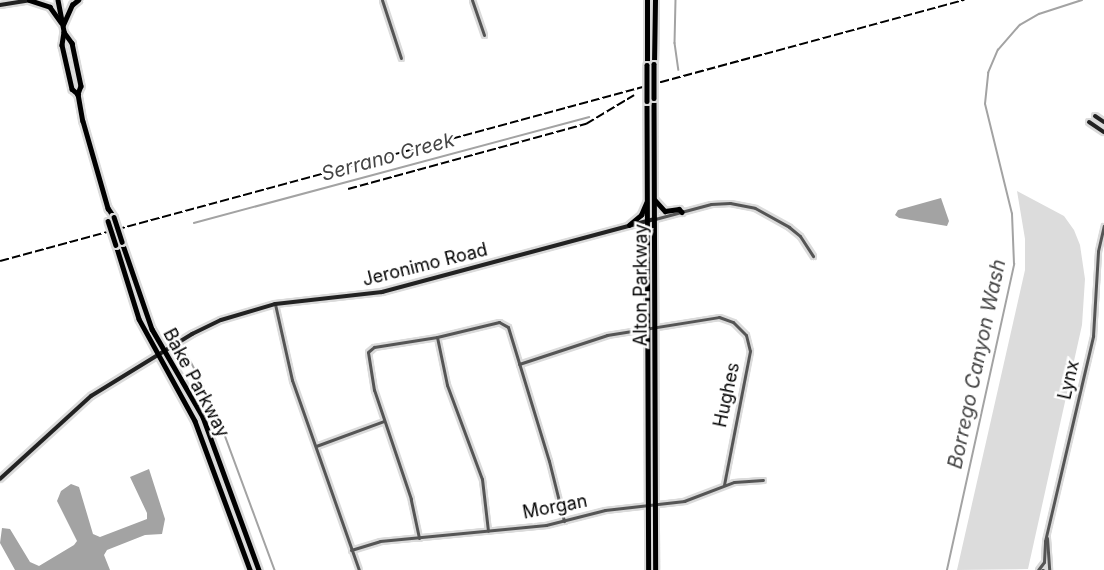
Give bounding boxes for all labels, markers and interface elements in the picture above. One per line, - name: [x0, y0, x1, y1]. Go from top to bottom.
- water label: Serrano Creek: [319, 128, 457, 186]
- street label: Alton Parkway: [630, 224, 652, 346]
- street label: Jeronimo Road: [360, 239, 490, 291]
- water label: Borrego Canyon Wash: [943, 257, 1011, 471]
- street label: Bake Parkway: [158, 325, 234, 441]
- street label: Lynx: [1054, 358, 1084, 402]
- street label: Hughes: [710, 361, 744, 429]
- street label: Morgan: [521, 490, 589, 524]

